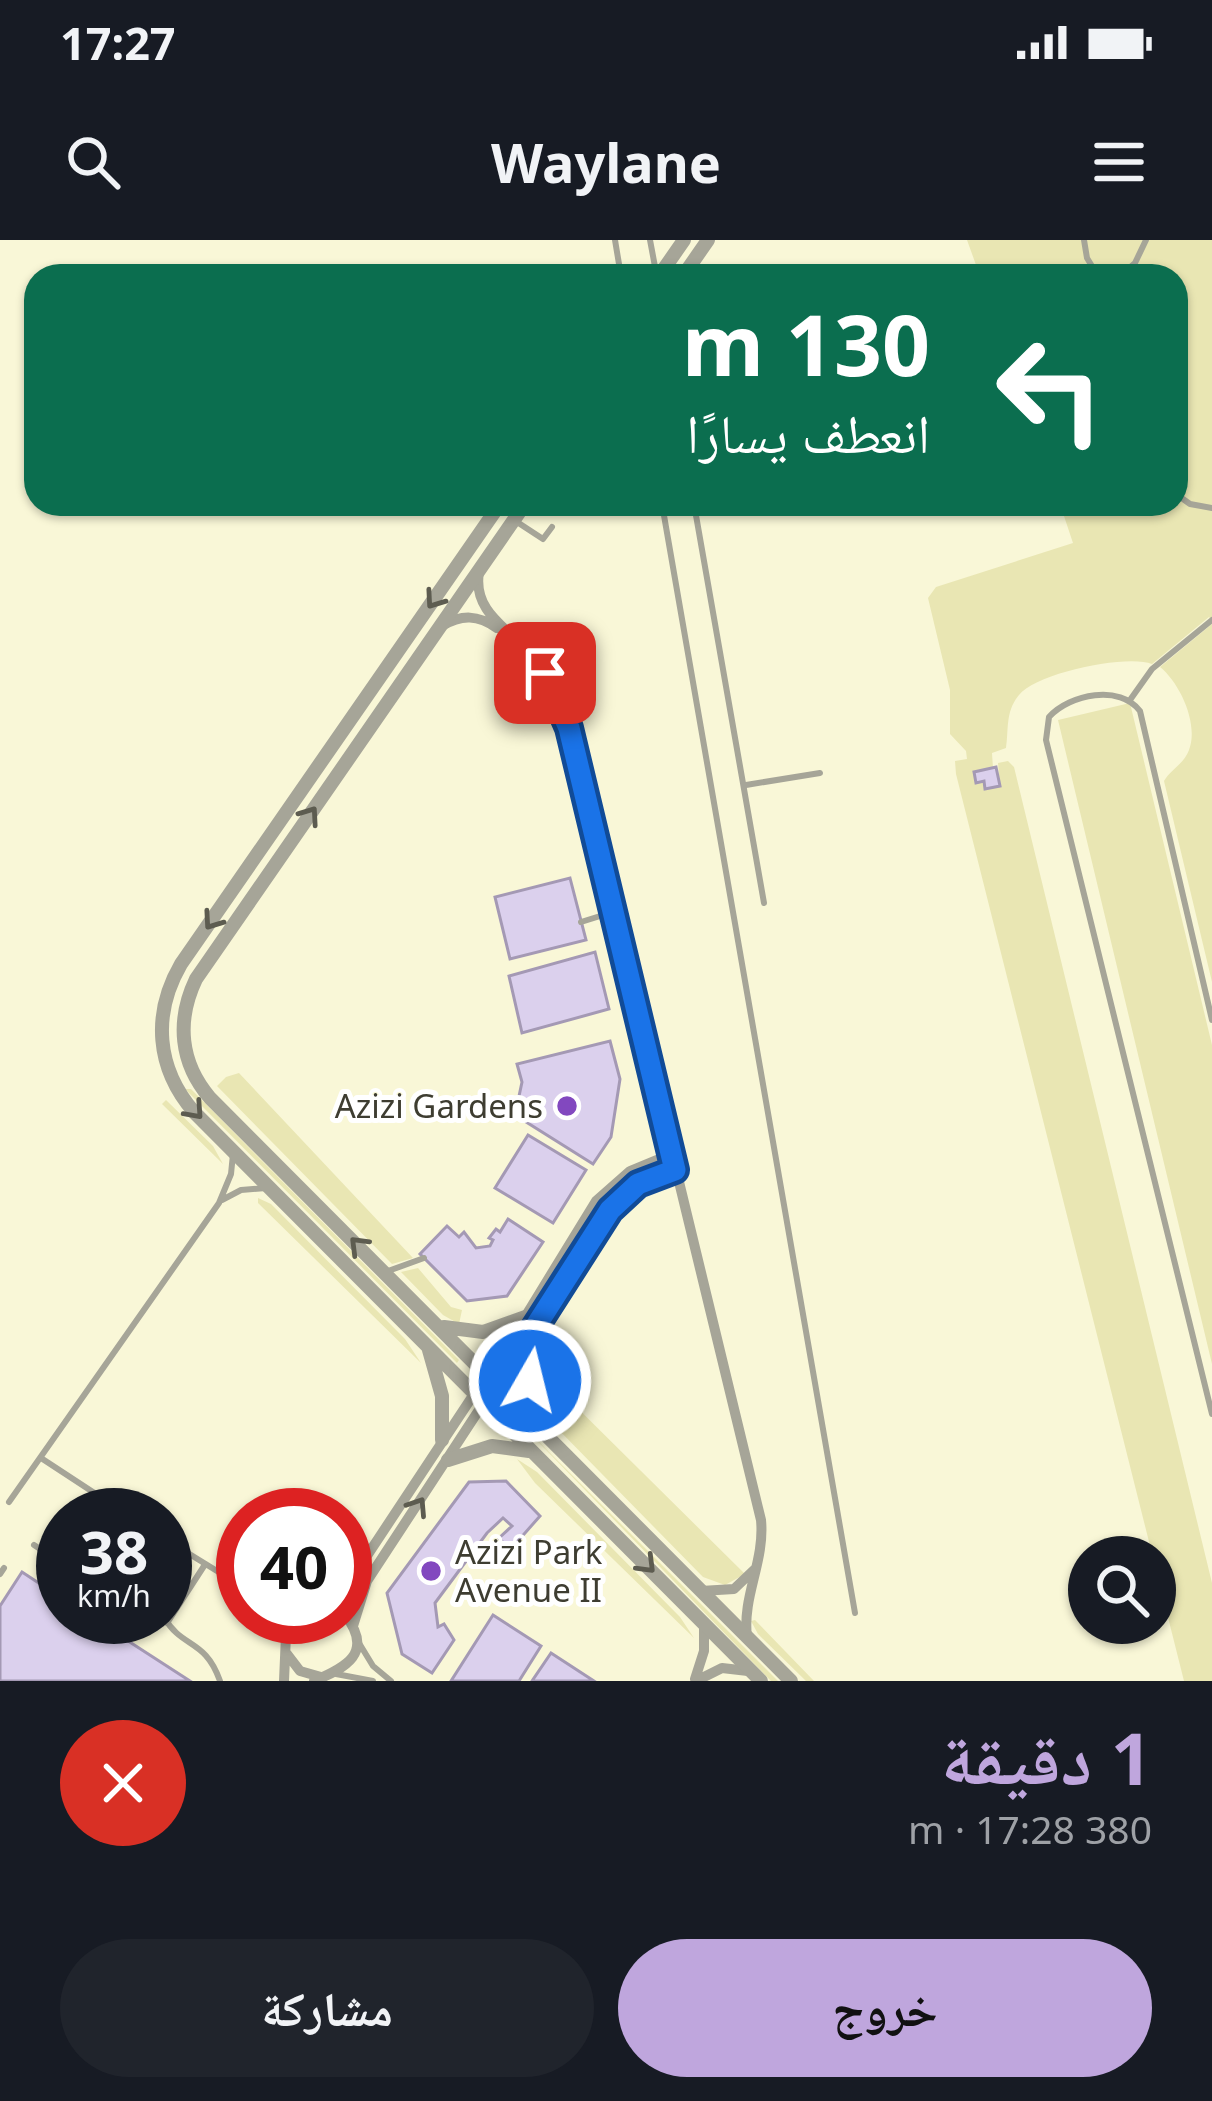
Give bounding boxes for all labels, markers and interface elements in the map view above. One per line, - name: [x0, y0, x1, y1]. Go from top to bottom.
- text: 17:27: [60, 12, 176, 73]
- text: Waylane: [491, 125, 721, 199]
- icon: search: [60, 129, 126, 195]
- icon: menu: [1086, 129, 1152, 195]
- text: 130 m: [682, 286, 930, 401]
- icon: left: [972, 312, 1128, 468]
- text: انعطف يسارًا: [686, 395, 930, 469]
- one-way arrow: [426, 587, 448, 609]
- pin: [494, 622, 596, 724]
- icon: arrive: [512, 640, 578, 706]
- one-way arrow: [296, 806, 318, 828]
- one-way arrow: [204, 907, 226, 929]
- place label: Azizi Gardens: [335, 1083, 543, 1128]
- marker: Azizi Gardens: [554, 1093, 580, 1119]
- one-way arrow: [181, 1097, 202, 1118]
- one-way arrow: [350, 1237, 372, 1259]
- position arrow: [467, 1318, 593, 1444]
- speed limit sign: 40: [216, 1488, 372, 1644]
- one-way arrow: [404, 1497, 426, 1519]
- text: 38: [80, 1510, 148, 1592]
- place label: Azizi Park Avenue II: [455, 1529, 603, 1612]
- map controls: [1068, 1536, 1176, 1644]
- button: search: [1068, 1536, 1176, 1644]
- one-way arrow: [632, 1551, 654, 1573]
- marker: Azizi Park Avenue II: [418, 1558, 444, 1584]
- text: km/h: [77, 1575, 151, 1616]
- text: 1 دقيقة: [941, 1708, 1152, 1806]
- button: close: [60, 1720, 186, 1846]
- text: 380 m · 17:28: [908, 1802, 1152, 1855]
- button: مشاركة: [60, 1939, 594, 2077]
- button: خروج: [618, 1939, 1152, 2077]

